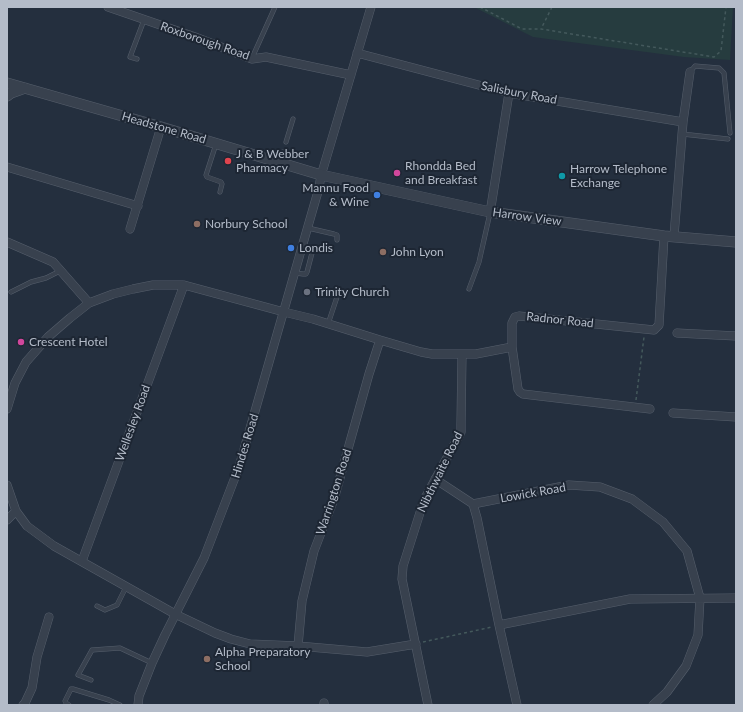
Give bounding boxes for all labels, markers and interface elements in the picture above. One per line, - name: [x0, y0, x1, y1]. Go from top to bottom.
- street label: Roxborough Road: [158, 19, 252, 63]
- street label: Salisbury Road: [480, 79, 558, 107]
- street label: Headstone Road: [120, 109, 208, 147]
- place label: J & B Webber Pharmacy: [236, 147, 309, 175]
- marker: J & B Webber Pharmacy: [223, 156, 233, 166]
- place label: Rhondda Bed and Breakfast: [405, 159, 477, 187]
- place label: Harrow Telephone Exchange: [570, 162, 667, 190]
- marker: Rhondda Bed and Breakfast: [392, 168, 402, 178]
- marker: Harrow Telephone Exchange: [557, 171, 567, 181]
- place label: Mannu Food & Wine: [302, 181, 369, 209]
- marker: Mannu Food & Wine: [372, 190, 382, 200]
- street label: Harrow View: [492, 205, 562, 229]
- place label: Norbury School: [205, 217, 288, 231]
- marker: Norbury School: [192, 219, 202, 229]
- place label: Londis: [299, 241, 333, 255]
- marker: Londis: [286, 243, 296, 253]
- place label: John Lyon: [391, 245, 444, 259]
- marker: John Lyon: [378, 247, 388, 257]
- place label: Trinity Church: [315, 285, 389, 299]
- marker: Trinity Church: [302, 287, 312, 297]
- street label: Radnor Road: [526, 309, 594, 331]
- place label: Crescent Hotel: [29, 335, 108, 349]
- marker: Crescent Hotel: [16, 337, 26, 347]
- street label: Wellesley Road: [113, 383, 153, 463]
- street label: Hindes Road: [228, 412, 262, 480]
- street label: Nibthwaite Road: [414, 429, 466, 515]
- street label: Warrington Road: [313, 447, 355, 537]
- street label: Lowick Road: [499, 480, 567, 506]
- place label: Alpha Preparatory School: [215, 645, 310, 673]
- marker: Alpha Preparatory School: [202, 654, 212, 664]

